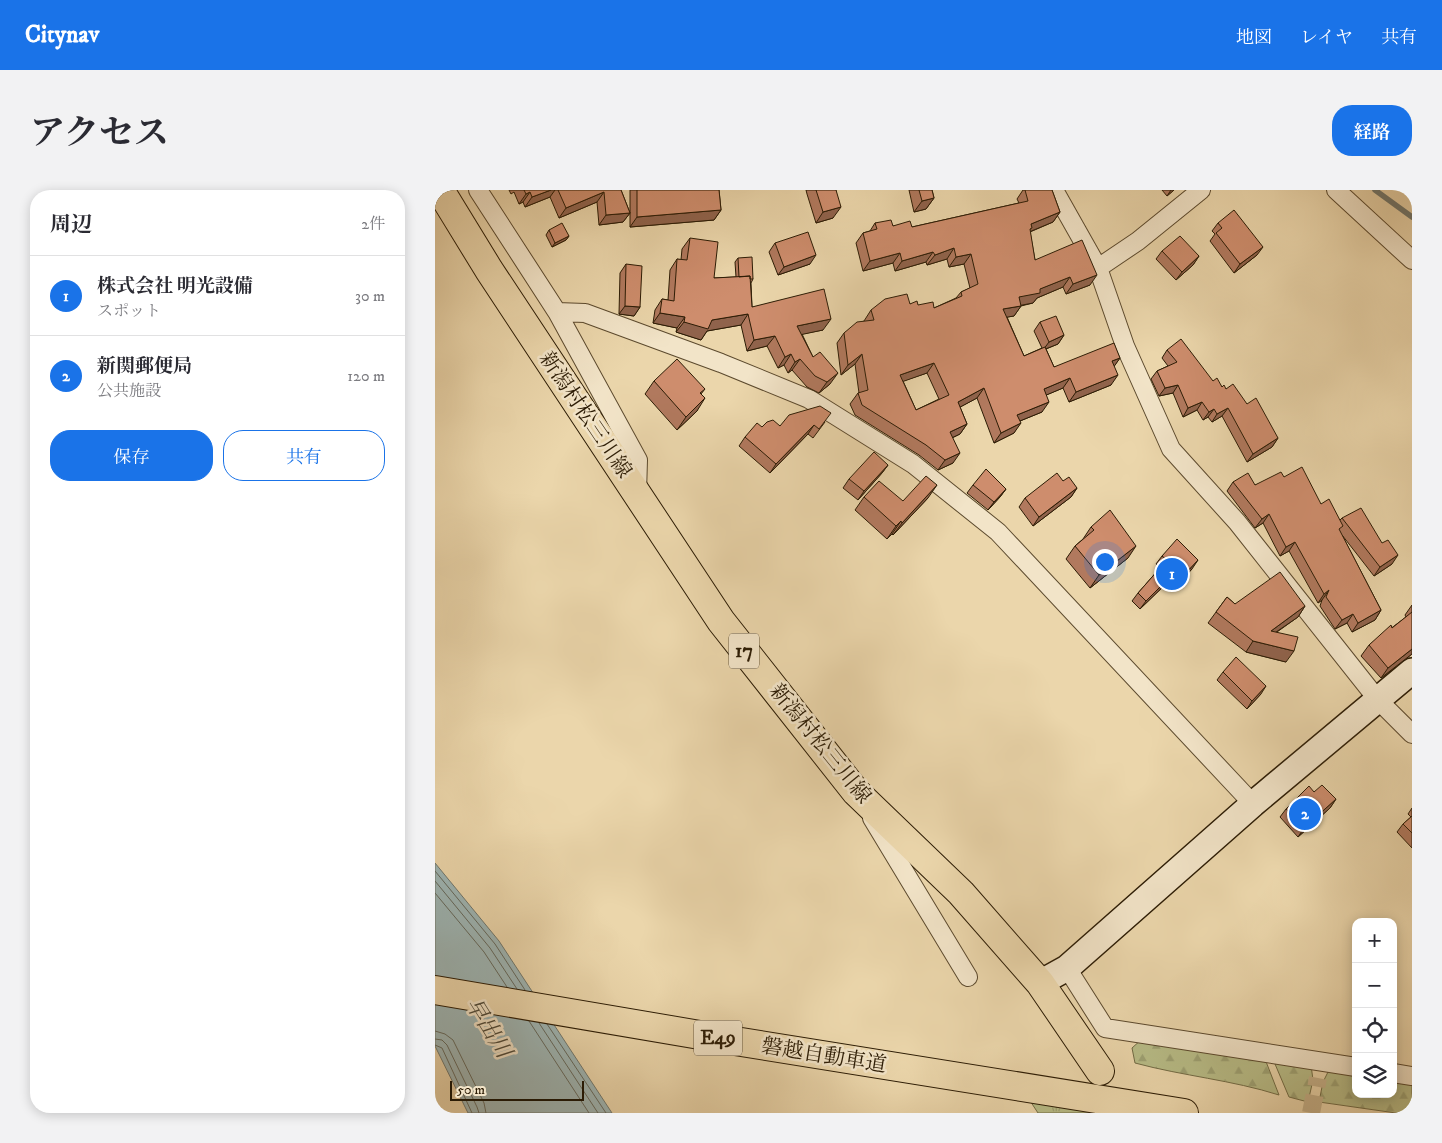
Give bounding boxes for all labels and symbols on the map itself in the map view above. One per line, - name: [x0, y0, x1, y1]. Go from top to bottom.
- street label: 新潟村松三川線: [533, 347, 637, 483]
- your location: [1092, 549, 1118, 575]
- pin: 1: [1156, 555, 1188, 593]
- road number: 17: [729, 634, 759, 668]
- street label: 新潟村松三川線: [764, 679, 876, 809]
- pin: 2: [1289, 795, 1321, 833]
- water label: 早出川: [459, 993, 518, 1065]
- road number: E49: [694, 1020, 742, 1056]
- street label: 磐越自動車道: [760, 1033, 888, 1079]
- scale bar: [450, 1078, 584, 1101]

